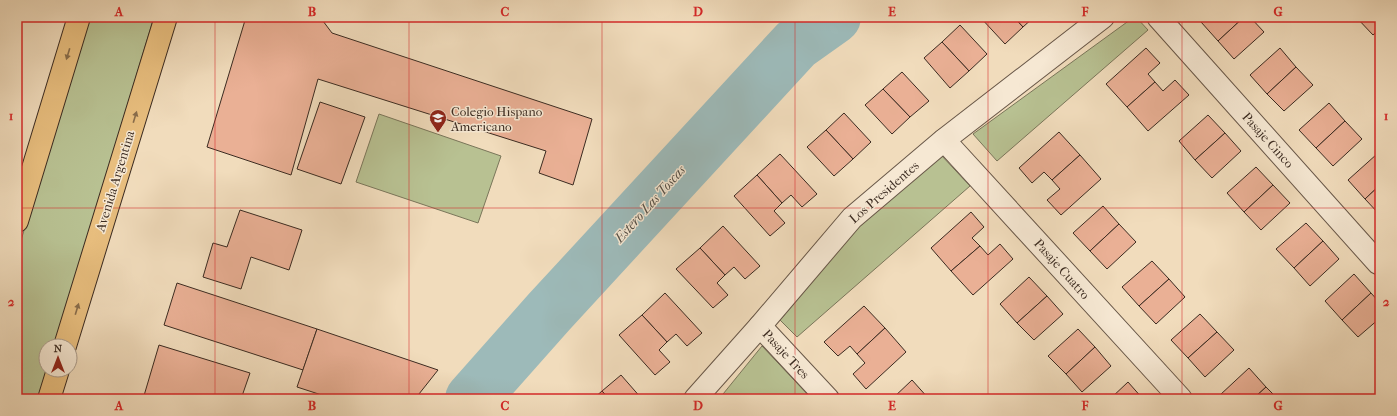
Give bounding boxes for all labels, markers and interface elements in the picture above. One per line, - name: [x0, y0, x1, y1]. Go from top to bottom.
- text: A: [114, 4, 124, 19]
- text: B: [308, 4, 317, 19]
- text: C: [501, 4, 510, 19]
- text: D: [693, 4, 703, 19]
- text: E: [888, 4, 896, 19]
- text: F: [1081, 4, 1089, 19]
- text: G: [1273, 4, 1283, 19]
- one-way arrow: [65, 49, 71, 61]
- place label: Colegio Hispano Americano: [450, 104, 543, 134]
- text: 1: [9, 108, 14, 123]
- school or university icon: Colegio Hispano Americano: [428, 108, 448, 133]
- text: 1: [1384, 108, 1389, 123]
- street label: Pasaje Cinco: [1239, 109, 1297, 171]
- one-way arrow: [132, 111, 138, 123]
- street label: Avenida Argentina: [92, 128, 138, 234]
- street label: Los Presidentes: [846, 158, 922, 226]
- water label: Estero Las Toscas: [610, 161, 690, 247]
- street label: Pasaje Cuatro: [1031, 236, 1093, 302]
- text: 2: [8, 294, 15, 309]
- text: 2: [1383, 294, 1390, 309]
- one-way arrow: [74, 302, 80, 314]
- street label: Pasaje Tres: [760, 326, 813, 382]
- north arrow: [38, 338, 78, 378]
- text: N: [54, 342, 63, 355]
- text: A: [114, 398, 124, 413]
- text: B: [308, 398, 317, 413]
- text: C: [501, 398, 510, 413]
- text: D: [693, 398, 703, 413]
- text: E: [888, 398, 896, 413]
- text: F: [1081, 398, 1089, 413]
- text: G: [1273, 398, 1283, 413]

